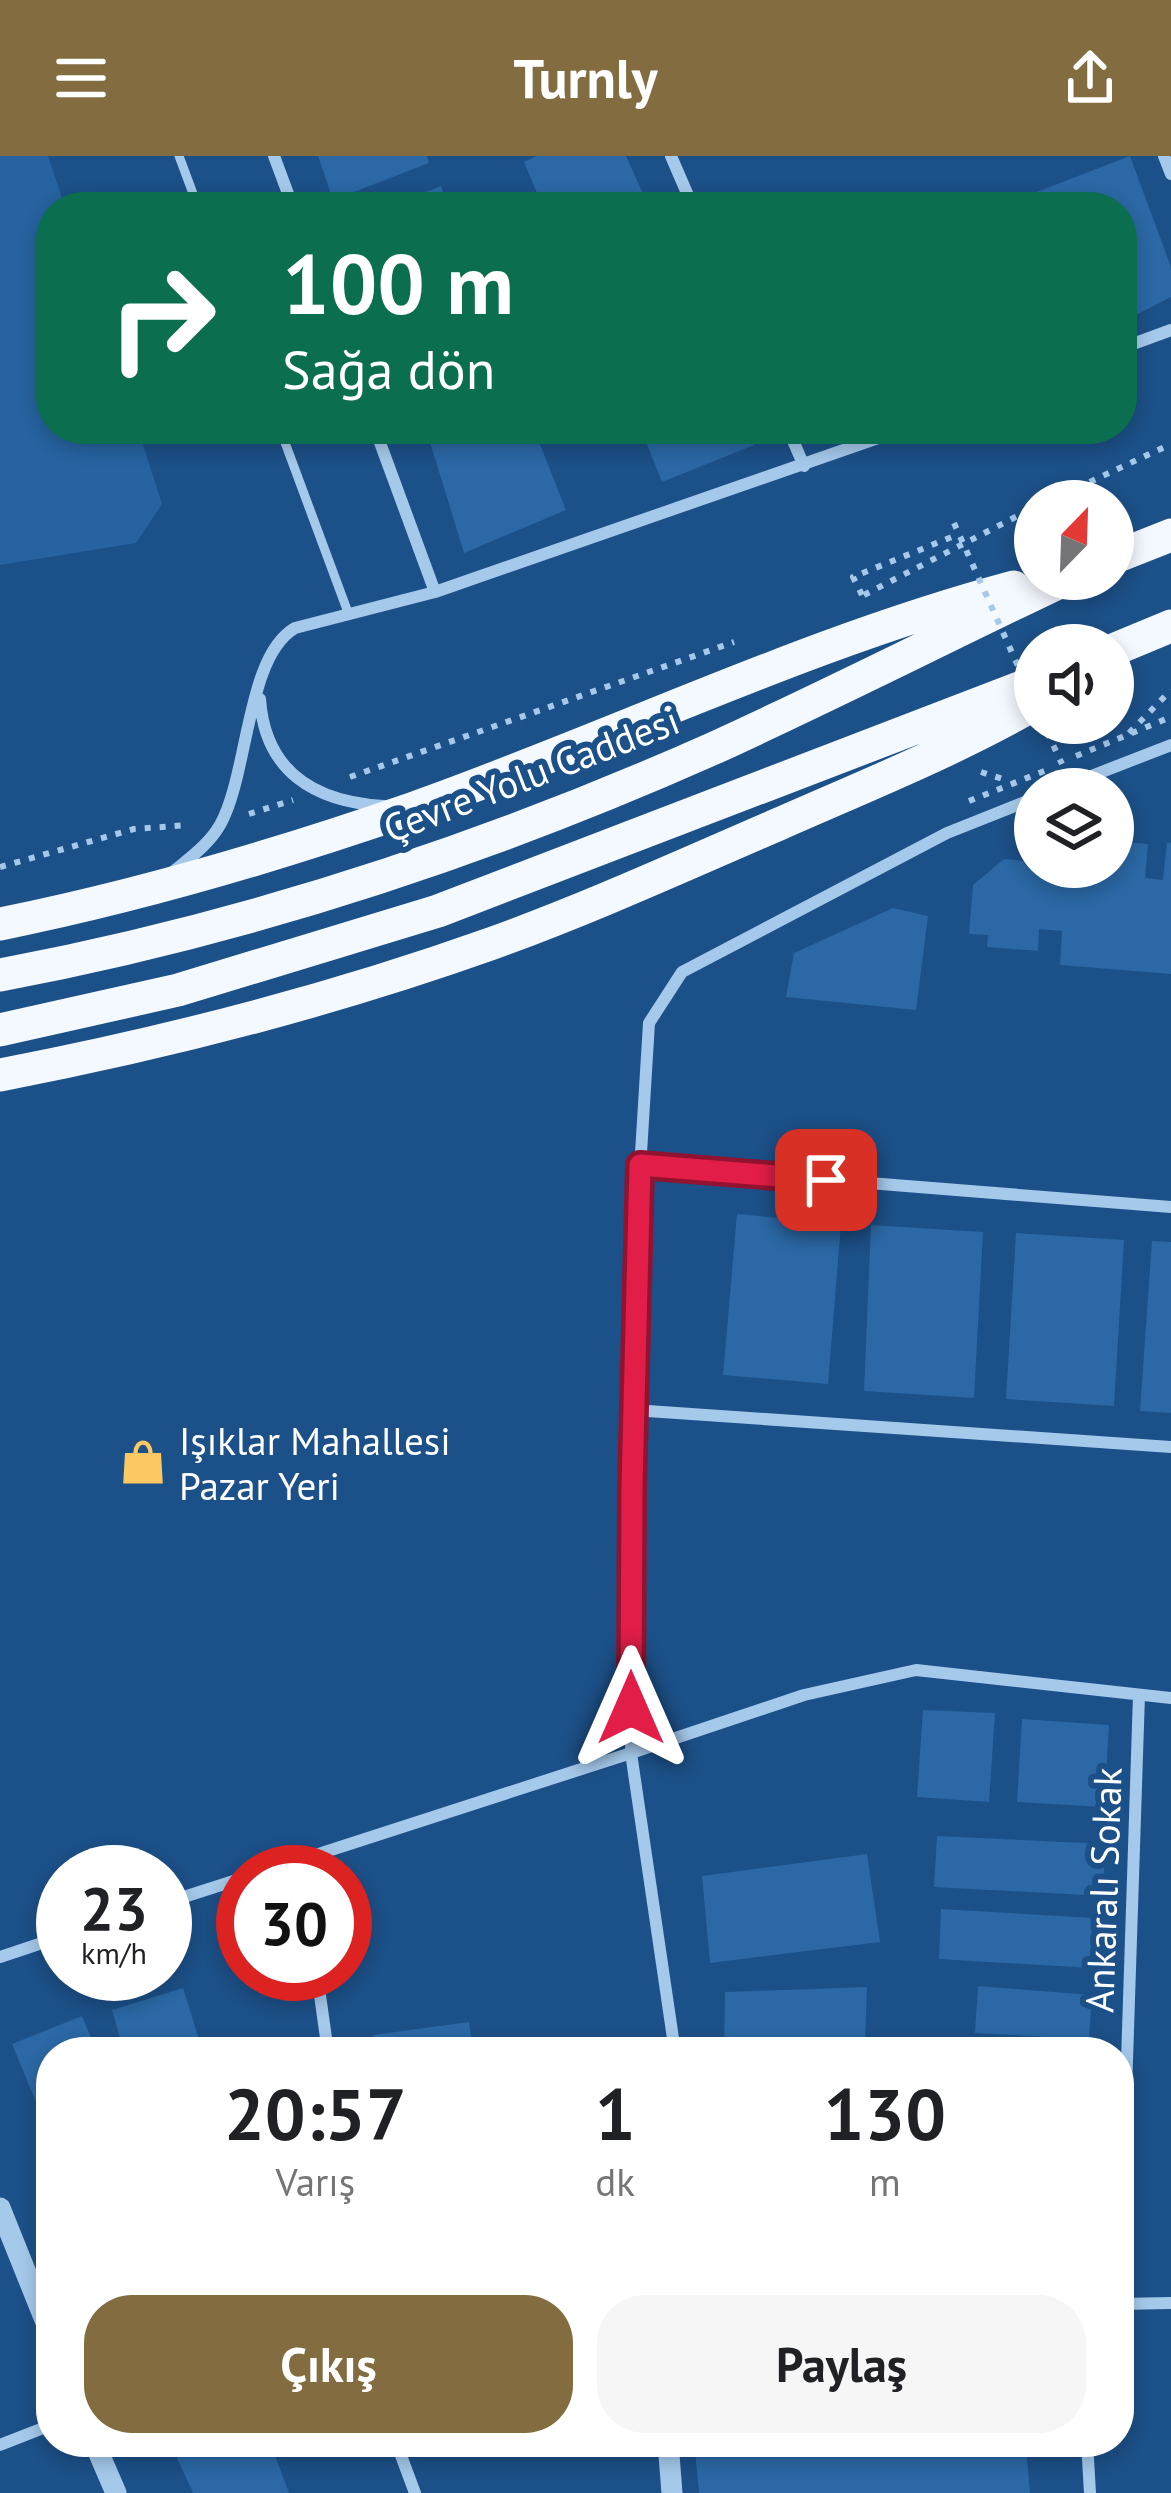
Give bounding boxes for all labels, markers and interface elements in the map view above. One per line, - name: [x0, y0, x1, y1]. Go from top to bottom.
- text: Turnly: [513, 43, 658, 113]
- icon: menu: [48, 45, 114, 111]
- icon: share: [1057, 45, 1123, 111]
- text: 100 m: [282, 228, 514, 337]
- icon: right: [84, 240, 240, 396]
- text: Sağa dön: [282, 334, 495, 404]
- north arrow: [1014, 480, 1134, 600]
- map controls: [1014, 480, 1134, 888]
- button: sound: [1014, 624, 1134, 744]
- street label: Çevre Yolu Caddesi: [376, 694, 686, 854]
- button: layers: [1014, 768, 1134, 888]
- pin: [775, 1129, 877, 1231]
- icon: arrive: [793, 1147, 859, 1213]
- place label: Işıklar Mahallesi Pazar Yeri: [179, 1415, 451, 1511]
- shop icon: Işıklar Mahallesi Pazar Yeri: [118, 1437, 168, 1487]
- position arrow: [568, 1645, 694, 1771]
- street label: Ankaralı Sokak: [1073, 1766, 1133, 2013]
- speed limit sign: 30: [216, 1845, 372, 2001]
- text: 23: [80, 1869, 148, 1947]
- text: km/h: [81, 1933, 147, 1972]
- text: 20:57: [224, 2067, 407, 2160]
- text: 1: [595, 2067, 636, 2160]
- text: 130: [824, 2067, 946, 2160]
- text: Varış: [275, 2156, 355, 2207]
- text: dk: [595, 2156, 635, 2207]
- text: m: [869, 2156, 901, 2207]
- button: Çıkış: [84, 2295, 573, 2433]
- button: Paylaş: [597, 2295, 1086, 2433]

